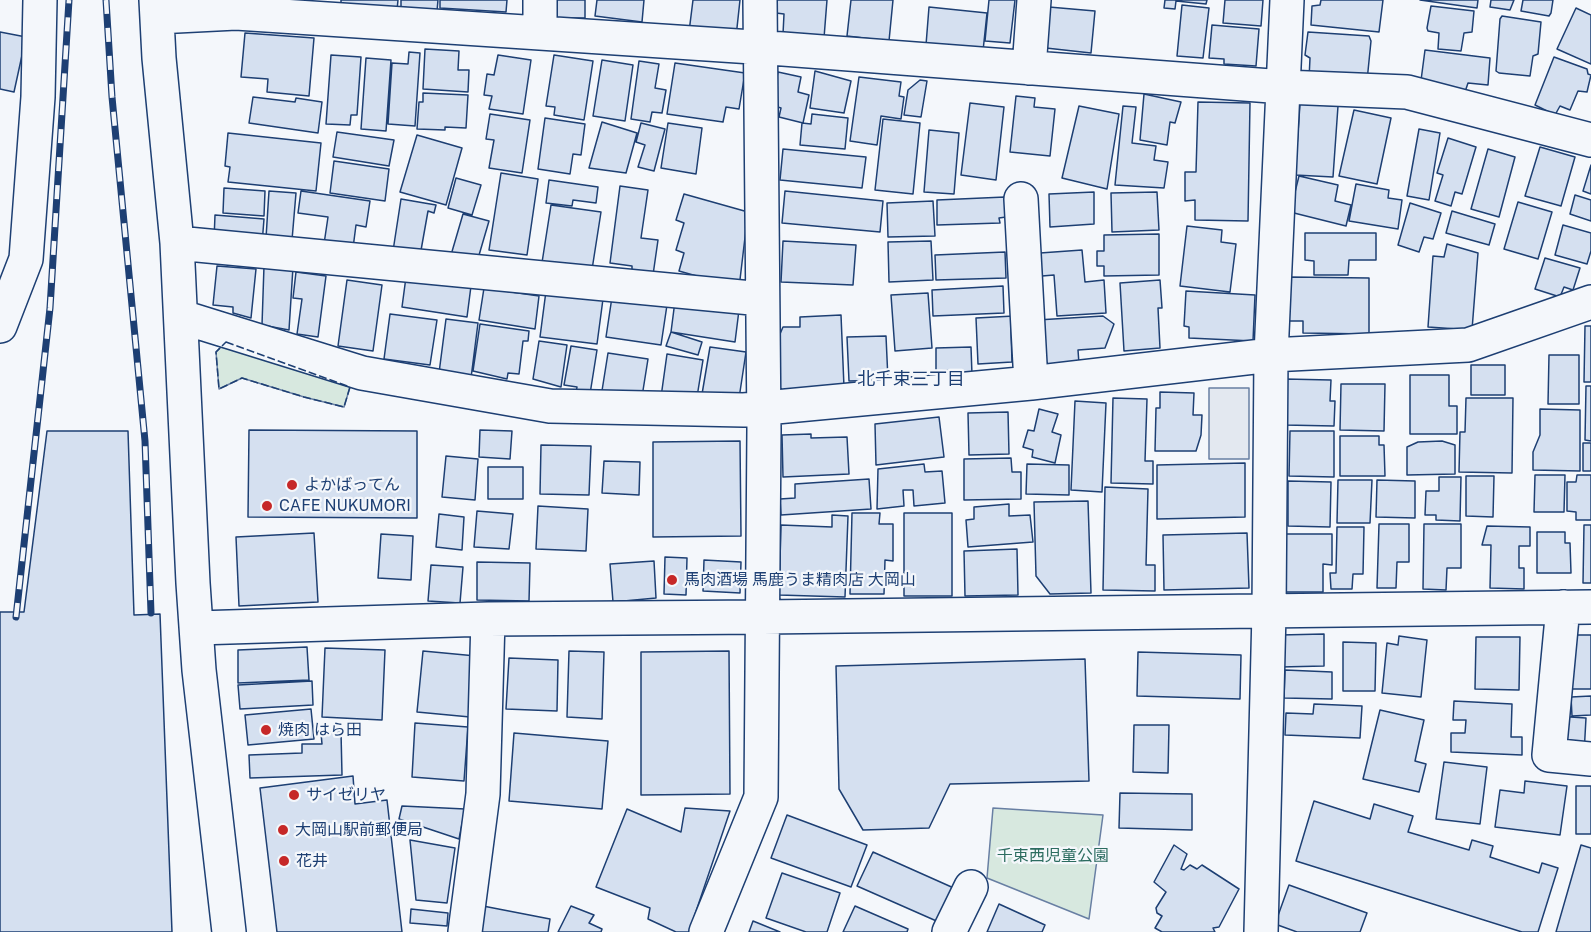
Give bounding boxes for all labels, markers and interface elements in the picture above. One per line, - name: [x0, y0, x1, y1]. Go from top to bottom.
- district label: 北千束三丁目: [857, 368, 965, 390]
- place label: よかばってん: [304, 475, 400, 495]
- marker: よかばってん: [285, 478, 299, 492]
- place label: CAFE NUKUMORI: [279, 496, 411, 516]
- marker: CAFE NUKUMORI: [260, 499, 274, 513]
- place label: 馬肉酒場 馬鹿うま精肉店 大岡山: [684, 570, 916, 590]
- marker: 馬肉酒場 馬鹿うま精肉店 大岡山: [665, 573, 679, 587]
- place label: 焼肉 はら田: [278, 720, 362, 740]
- marker: 焼肉 はら田: [259, 723, 273, 737]
- place label: サイゼリヤ: [306, 785, 386, 805]
- marker: サイゼリヤ: [287, 788, 301, 802]
- place label: 大岡山駅前郵便局: [295, 820, 423, 840]
- marker: 大岡山駅前郵便局: [276, 823, 290, 837]
- park label: 千束西児童公園: [997, 846, 1109, 866]
- place label: 花井: [296, 851, 328, 871]
- marker: 花井: [277, 854, 291, 868]

